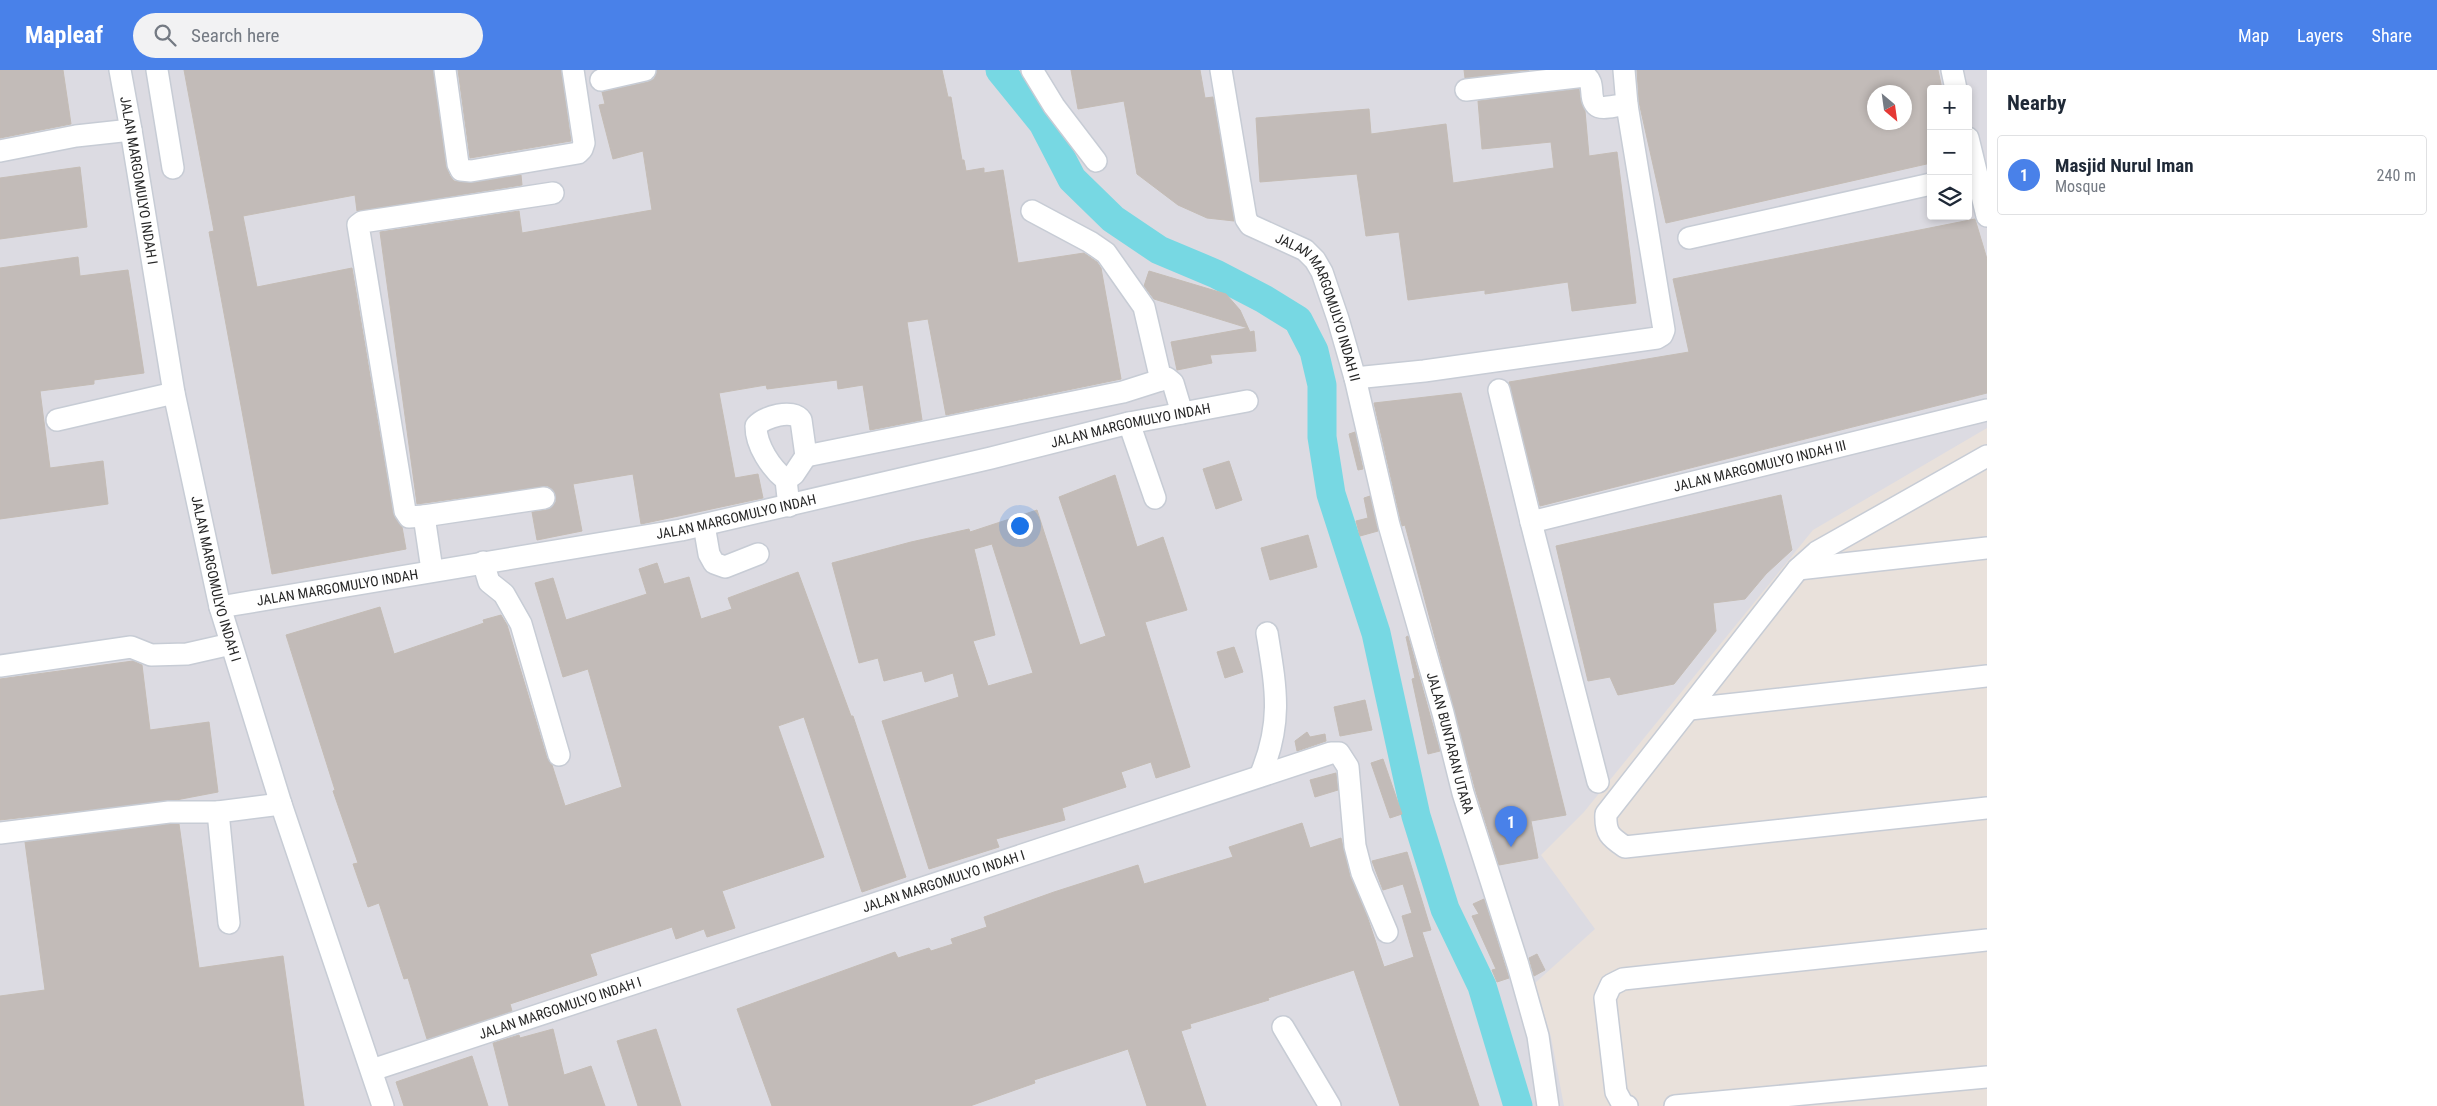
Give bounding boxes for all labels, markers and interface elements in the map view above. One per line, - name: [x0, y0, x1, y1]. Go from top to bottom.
- search box: [133, 13, 483, 58]
- text: Mapleaf: [25, 21, 103, 49]
- icon: search: [151, 21, 179, 49]
- text: Search here: [191, 24, 279, 47]
- text: Map: [2238, 25, 2269, 46]
- text: Layers: [2297, 25, 2344, 46]
- text: Share: [2372, 25, 2412, 46]
- north arrow: [1867, 85, 1912, 130]
- map controls: [1927, 85, 1972, 220]
- button: +: [1927, 85, 1972, 130]
- text: Nearby: [2007, 91, 2066, 115]
- street label: JALAN MARGOMULYO INDAH I: [117, 95, 161, 266]
- button: −: [1927, 130, 1972, 175]
- text: Masjid Nurul Iman: [2055, 154, 2194, 177]
- text: 1: [2020, 166, 2028, 185]
- text: 240 m: [2377, 166, 2416, 185]
- button: layers: [1927, 175, 1972, 220]
- text: Mosque: [2055, 177, 2106, 196]
- street label: JALAN MARGOMULYO INDAH II: [1273, 230, 1363, 383]
- street label: JALAN MARGOMULYO INDAH: [1049, 400, 1212, 451]
- street label: JALAN MARGOMULYO INDAH III: [1672, 437, 1848, 495]
- street label: JALAN MARGOMULYO INDAH: [655, 491, 818, 542]
- street label: JALAN MARGOMULYO INDAH I: [188, 494, 244, 664]
- your location: [1007, 513, 1033, 539]
- street label: JALAN MARGOMULYO INDAH: [255, 566, 419, 609]
- street label: JALAN BUNTARAN UTARA: [1424, 670, 1477, 816]
- pin: 1: [1495, 806, 1527, 847]
- street label: JALAN MARGOMULYO INDAH I: [860, 847, 1027, 915]
- street label: JALAN MARGOMULYO INDAH I: [477, 974, 643, 1042]

